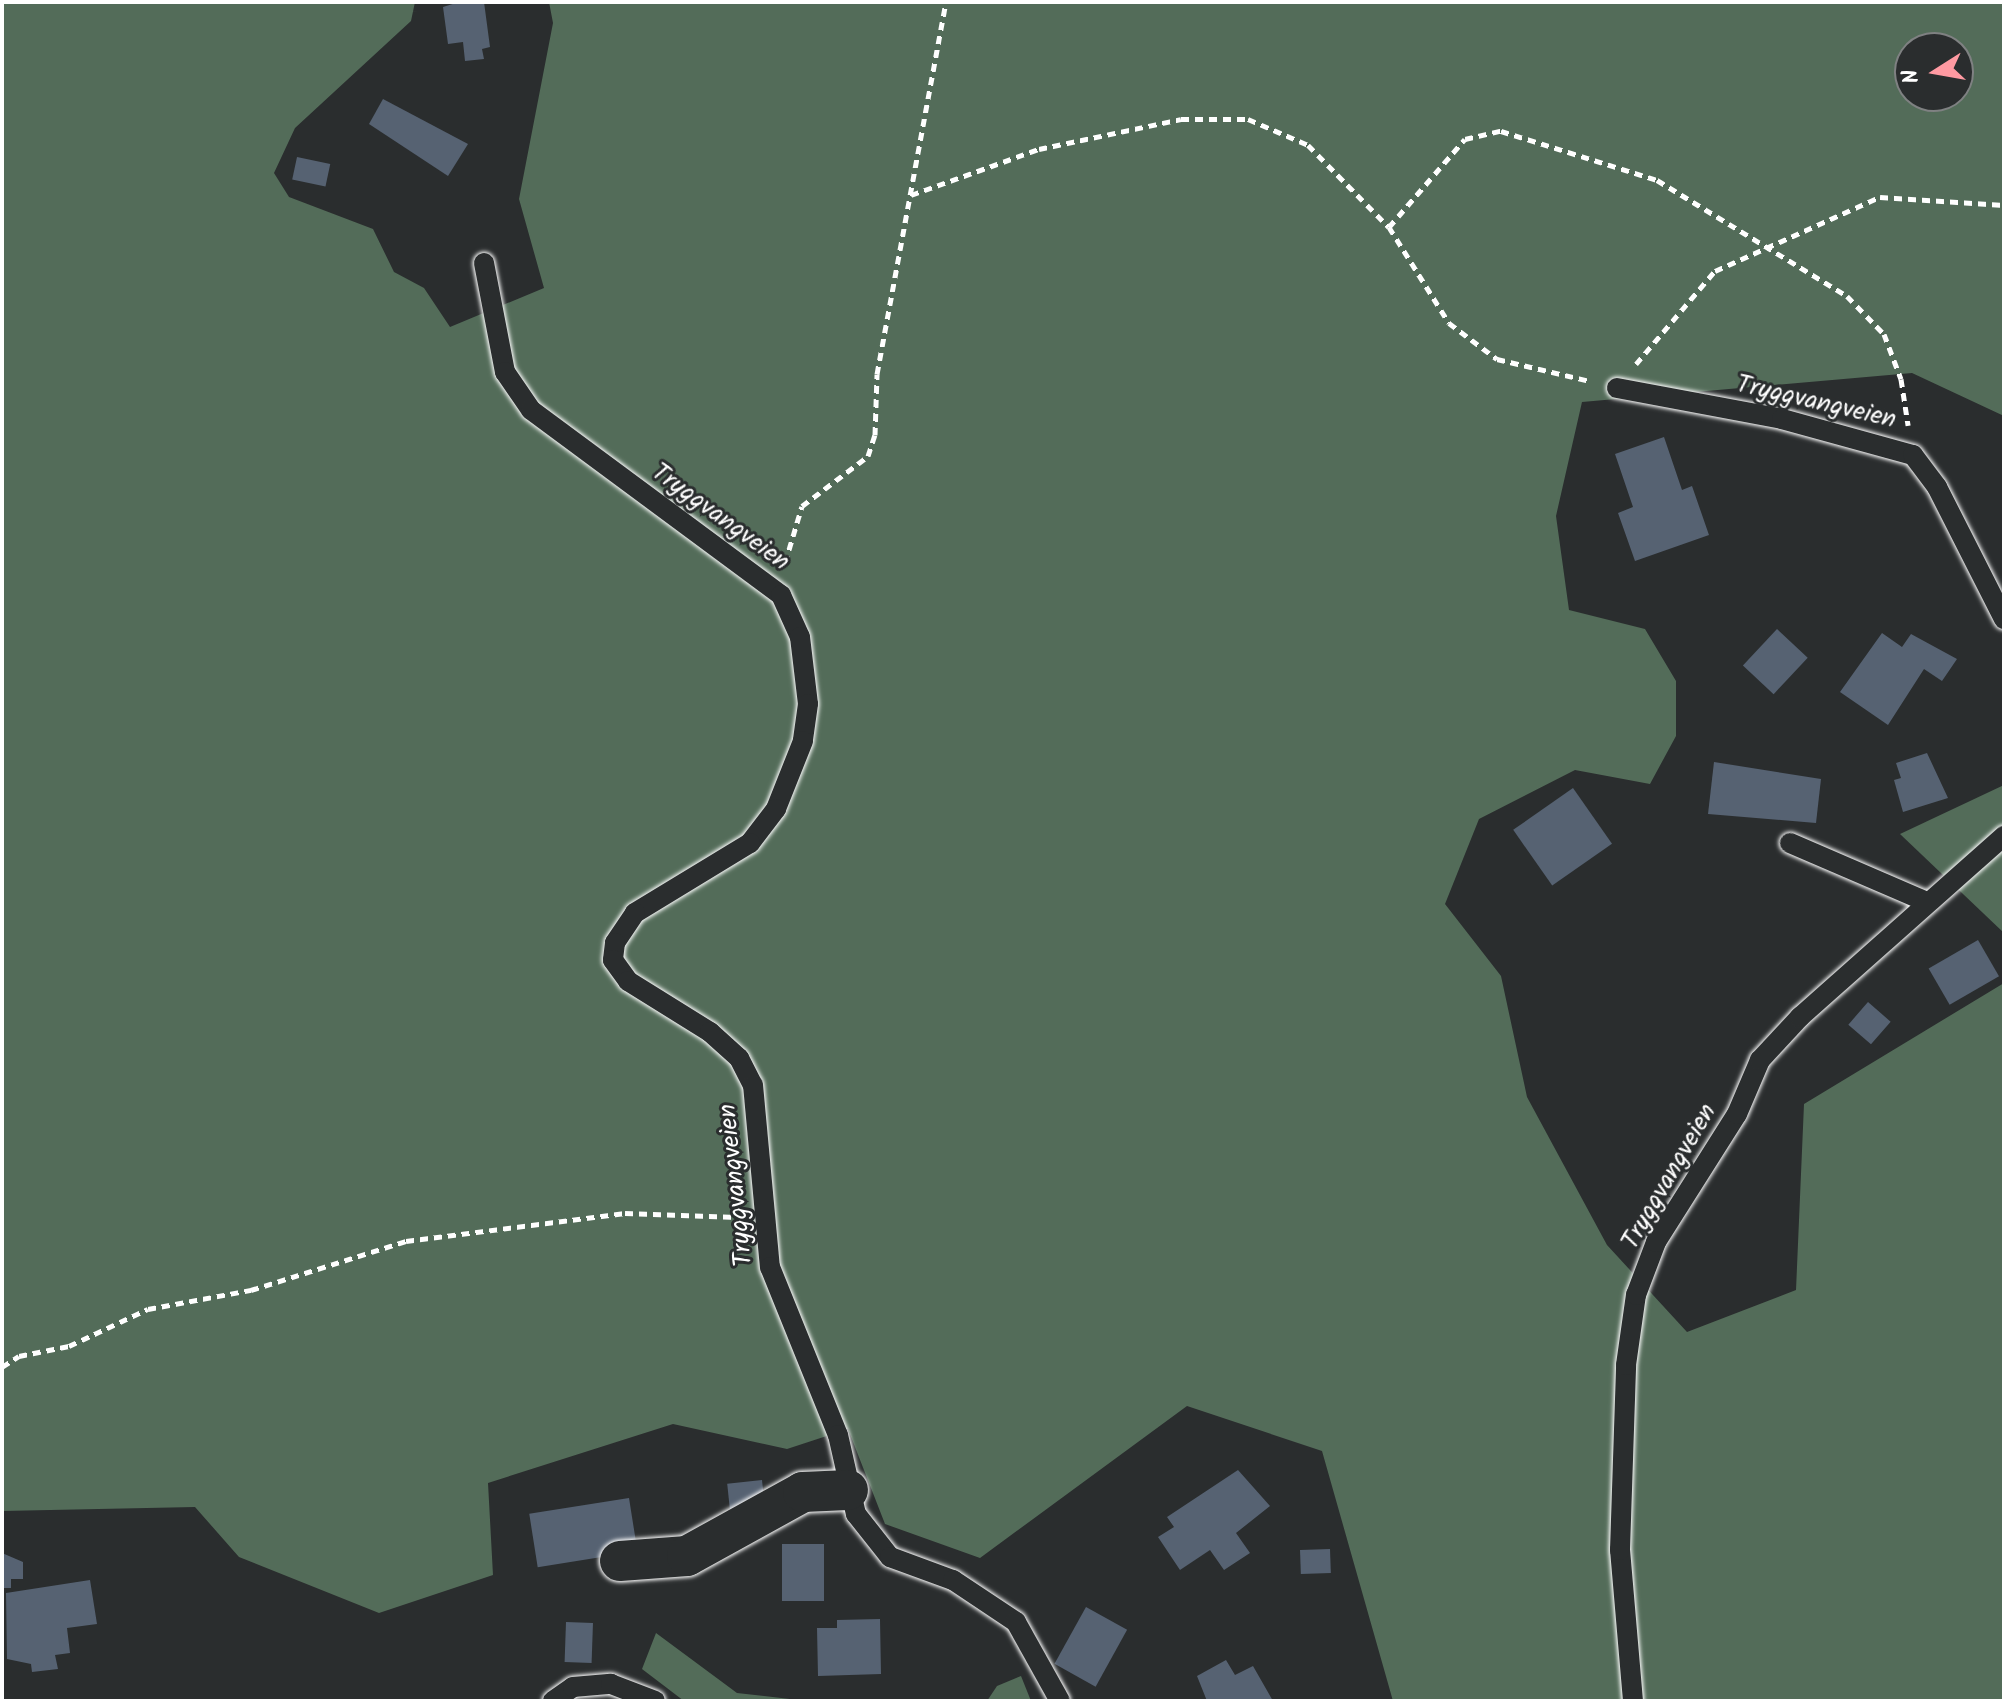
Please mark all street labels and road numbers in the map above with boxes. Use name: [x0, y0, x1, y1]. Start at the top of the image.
street label: Tryggvangveien: [1733, 369, 1899, 437]
street label: Tryggvangveien: [645, 457, 795, 579]
street label: Tryggvangveien: [1616, 1099, 1724, 1255]
street label: Tryggvangveien: [713, 1102, 761, 1268]

